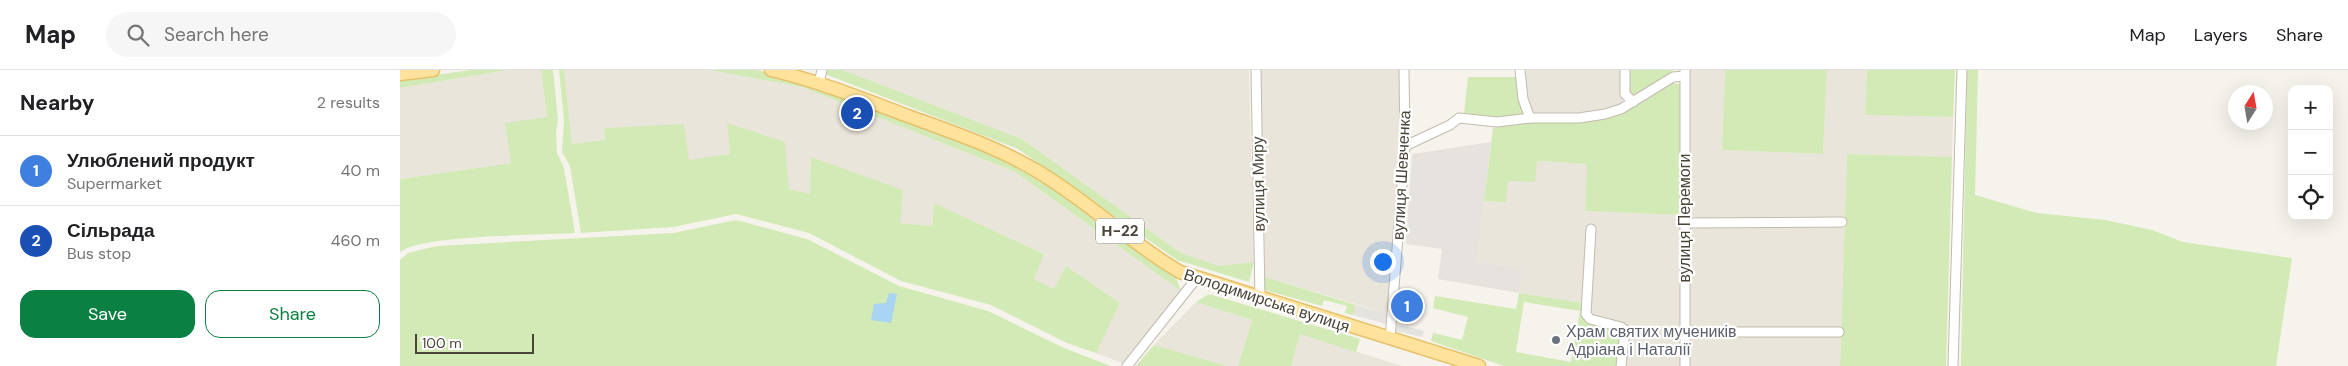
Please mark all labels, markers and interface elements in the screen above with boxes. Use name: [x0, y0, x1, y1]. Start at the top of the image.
search box: [106, 12, 456, 57]
text: Map: [25, 19, 76, 50]
icon: search: [124, 21, 152, 49]
text: Search here: [164, 22, 269, 47]
text: Map: [2130, 23, 2166, 47]
text: Layers: [2194, 23, 2248, 47]
text: Share: [2276, 23, 2323, 47]
north arrow: [2228, 85, 2273, 130]
map controls: [2288, 85, 2333, 220]
button: +: [2288, 85, 2333, 130]
text: Nearby: [20, 89, 94, 117]
text: 2 results: [317, 92, 380, 113]
pin: 2: [841, 94, 873, 132]
street label: вулиця Шевченка: [1388, 110, 1415, 240]
button: −: [2288, 130, 2333, 175]
street label: вулиця Миру: [1247, 136, 1270, 232]
text: Улюблений продукт: [67, 148, 255, 173]
street label: вулиця Перемоги: [1674, 153, 1695, 283]
text: 1: [33, 160, 39, 181]
text: 40 m: [341, 160, 380, 181]
text: Supermarket: [67, 173, 162, 194]
button: locate: [2288, 175, 2333, 220]
text: Сільрада: [67, 218, 155, 243]
road number: Н-22: [1096, 218, 1144, 244]
text: 2: [31, 230, 41, 251]
text: 460 m: [331, 230, 380, 251]
text: Bus stop: [67, 243, 131, 264]
your location: [1370, 249, 1396, 275]
street label: Володимирська вулиця: [1181, 264, 1352, 337]
pin: 1: [1391, 287, 1423, 325]
button: Save: [20, 290, 195, 338]
button: Share: [205, 290, 380, 338]
place label: Храм святих мучеників Адріана і Наталії: [1566, 321, 1736, 360]
scale bar: [415, 331, 534, 354]
text: 100 m: [422, 334, 462, 352]
marker: Храм святих мучеників Адріана і Наталії: [1550, 334, 1562, 346]

